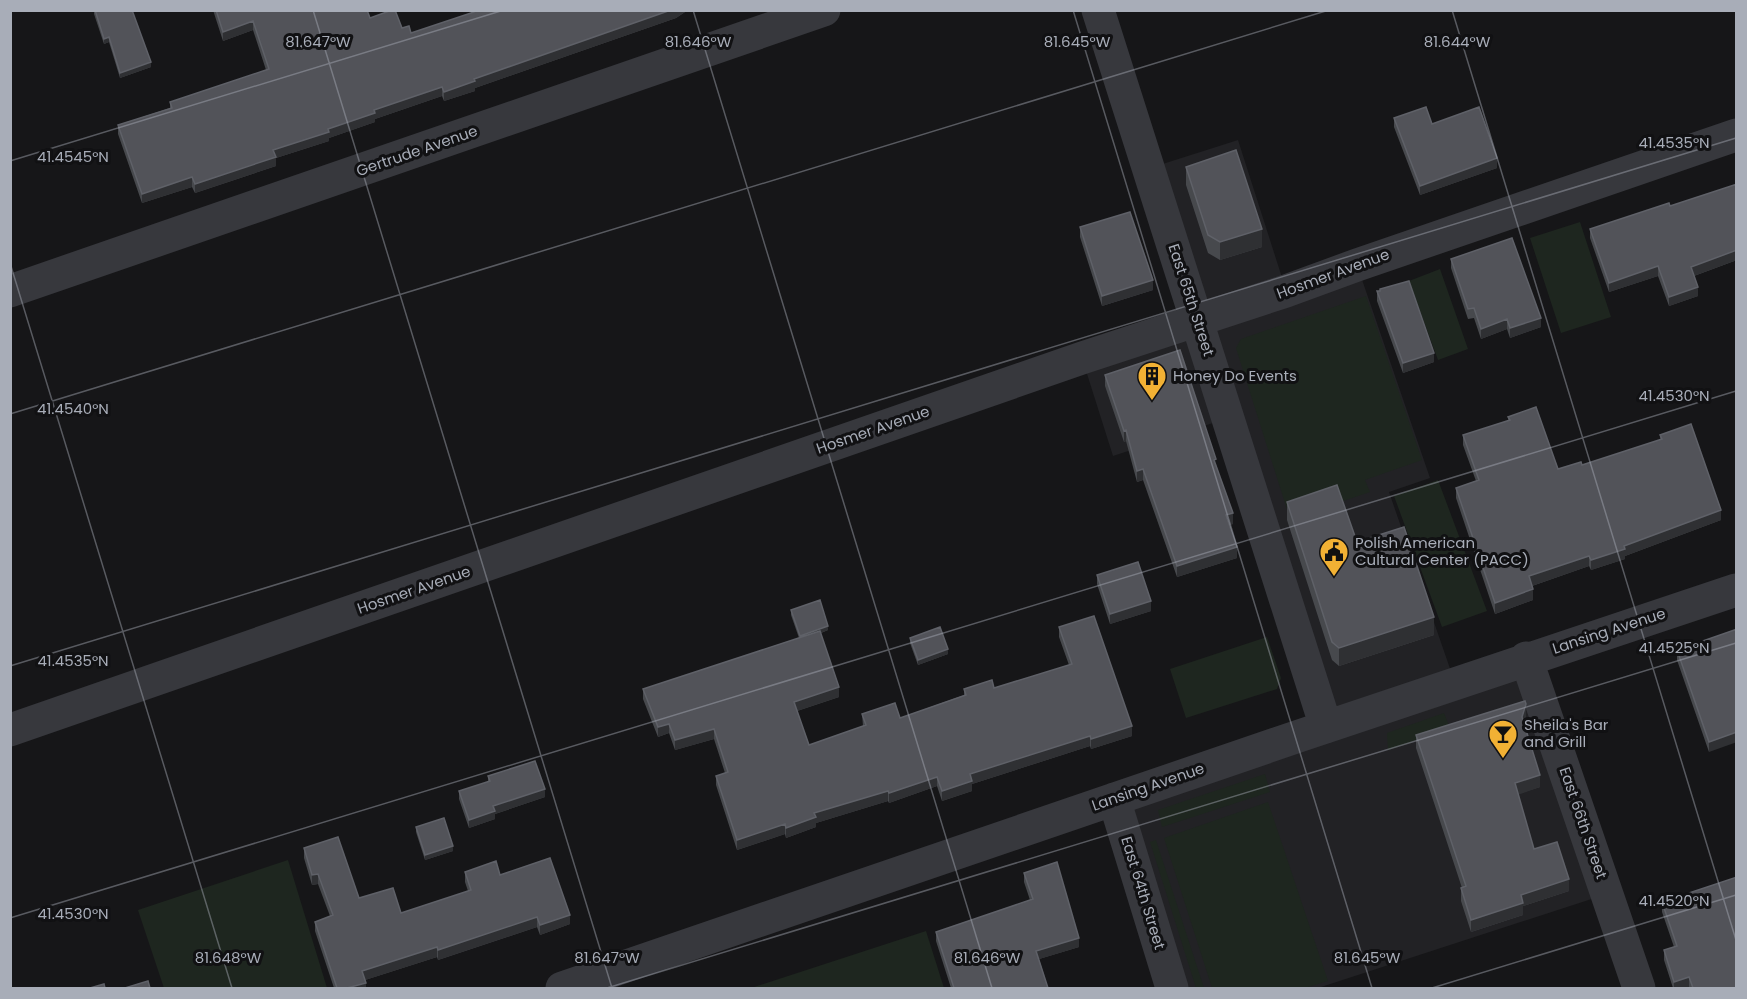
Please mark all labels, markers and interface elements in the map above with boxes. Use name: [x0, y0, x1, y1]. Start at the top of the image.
text: 81.647°W: [285, 31, 351, 52]
text: 81.646°W: [665, 31, 732, 52]
text: 81.645°W: [1044, 31, 1111, 52]
text: 81.644°W: [1424, 31, 1491, 52]
street label: Gertrude Avenue: [353, 120, 480, 181]
text: 41.4535°N: [1638, 132, 1710, 153]
text: 41.4545°N: [37, 146, 109, 167]
street label: East 65th Street: [1163, 241, 1220, 359]
street label: Hosmer Avenue: [1274, 243, 1392, 304]
building icon: Honey Do Events: [1136, 360, 1168, 402]
place label: Honey Do Events: [1173, 365, 1297, 386]
text: 41.4530°N: [1638, 385, 1710, 406]
text: 41.4540°N: [37, 398, 109, 419]
street label: Hosmer Avenue: [813, 400, 932, 459]
place label: Polish American Cultural Center (PACC): [1355, 532, 1529, 570]
public building icon: Polish American Cultural Center (PACC): [1318, 536, 1350, 578]
street label: Hosmer Avenue: [354, 560, 473, 619]
street label: Lansing Avenue: [1550, 602, 1668, 659]
text: 41.4525°N: [1639, 637, 1709, 658]
text: 41.4535°N: [37, 650, 109, 671]
place label: Sheila's Bar and Grill: [1524, 714, 1609, 752]
bar icon: Sheila's Bar and Grill: [1487, 718, 1519, 760]
street label: Lansing Avenue: [1089, 757, 1207, 816]
street label: East 66th Street: [1554, 764, 1612, 882]
street label: East 64th Street: [1116, 834, 1171, 952]
text: 41.4520°N: [1639, 890, 1709, 911]
text: 41.4530°N: [37, 903, 109, 924]
text: 81.648°W: [195, 947, 262, 968]
text: 81.647°W: [574, 947, 640, 968]
text: 81.646°W: [954, 947, 1021, 968]
text: 81.645°W: [1334, 947, 1401, 968]

